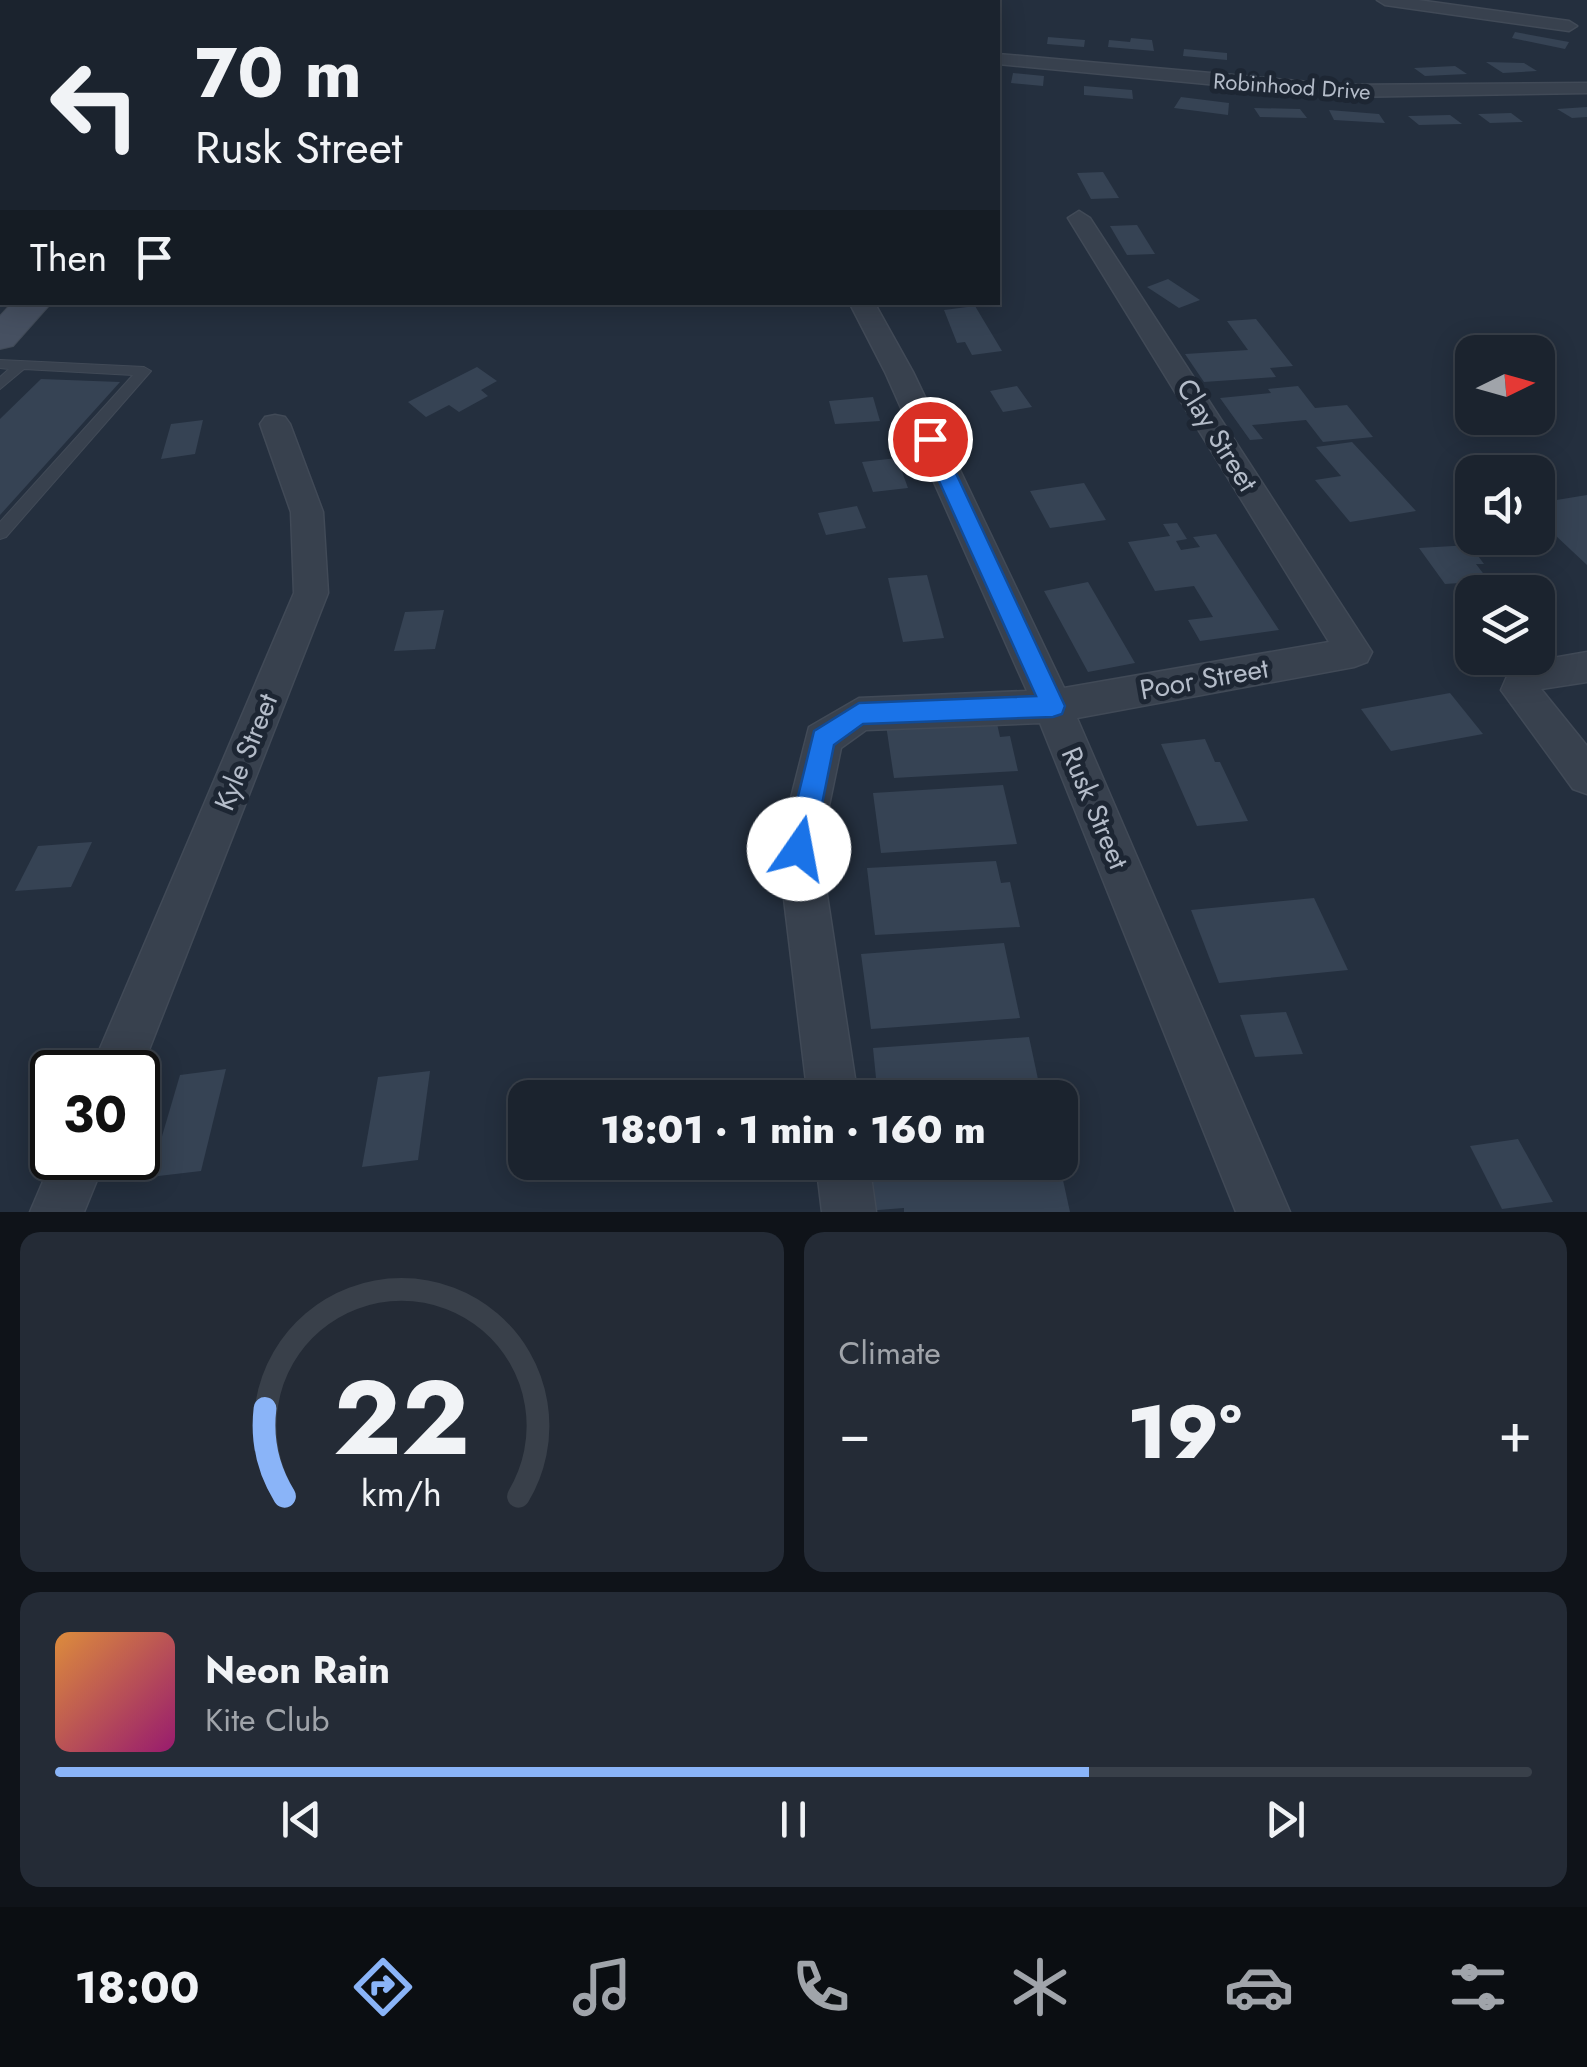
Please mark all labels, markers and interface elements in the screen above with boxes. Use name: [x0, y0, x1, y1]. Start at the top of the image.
text: 70 m: [195, 22, 362, 123]
icon: left: [30, 40, 160, 170]
street label: Robinhood Drive: [1212, 65, 1372, 107]
text: Rusk Street: [195, 115, 403, 180]
text: Then: [30, 230, 107, 285]
icon: arrive: [127, 230, 182, 285]
north arrow: [1455, 335, 1555, 435]
map controls: [1455, 335, 1555, 675]
street label: Clay Street: [1166, 371, 1268, 500]
pin: [888, 397, 973, 482]
icon: arrive: [903, 412, 958, 467]
button: sound: [1455, 455, 1555, 555]
button: layers: [1455, 575, 1555, 675]
street label: Poor Street: [1136, 647, 1272, 710]
street label: Kyle Street: [204, 687, 288, 817]
street label: Rusk Street: [1051, 741, 1139, 876]
position arrow: [747, 797, 851, 901]
speed limit sign: 30: [30, 1050, 160, 1180]
text: 18:01 · 1 min · 160 m: [600, 1102, 986, 1157]
text: Climate: [839, 1330, 941, 1376]
text: 22: [334, 1343, 470, 1493]
text: 19°: [1127, 1378, 1242, 1486]
text: −: [839, 1393, 871, 1473]
text: +: [1498, 1393, 1532, 1473]
text: km/h: [361, 1468, 442, 1519]
text: Neon Rain: [205, 1642, 390, 1697]
text: Kite Club: [205, 1697, 329, 1743]
icon: previous: [274, 1792, 329, 1847]
icon: pause: [766, 1792, 821, 1847]
icon: next: [1258, 1792, 1313, 1847]
icon: directions: [348, 1952, 418, 2022]
icon: music: [567, 1952, 637, 2022]
icon: phone: [786, 1952, 856, 2022]
icon: climate: [1005, 1952, 1075, 2022]
icon: car: [1224, 1952, 1294, 2022]
icon: filters: [1443, 1952, 1513, 2022]
text: 18:00: [74, 1955, 200, 2020]

